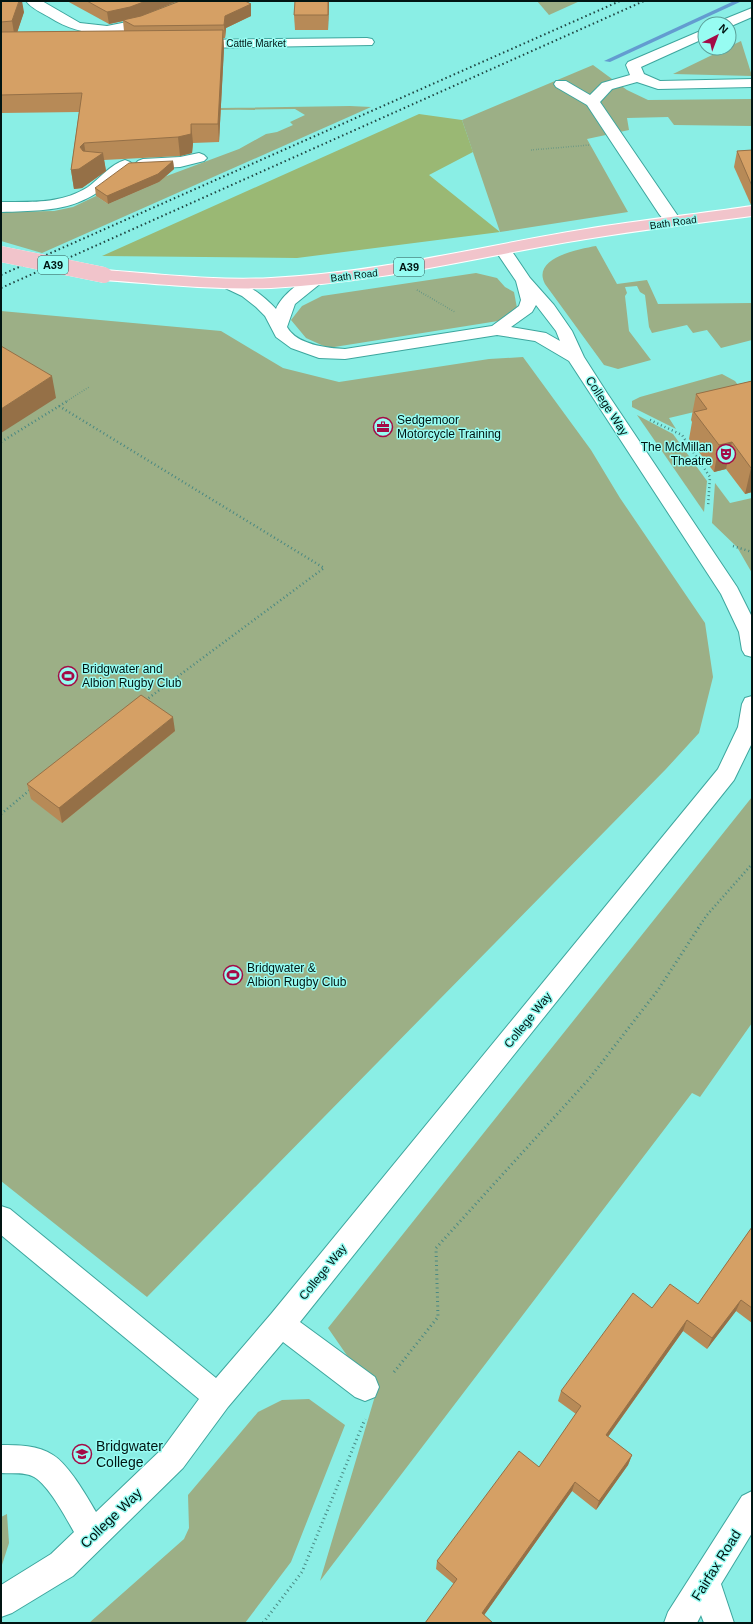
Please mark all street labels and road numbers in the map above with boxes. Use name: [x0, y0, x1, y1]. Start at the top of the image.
street label: Cattle Market: [226, 38, 286, 49]
street label: Bath Road: [649, 214, 697, 231]
road number: A39: [38, 256, 68, 274]
road number: A39: [394, 258, 424, 276]
street label: Bath Road: [330, 267, 378, 284]
street label: College Way: [583, 374, 631, 438]
street label: College Way: [501, 989, 555, 1051]
street label: College Way: [296, 1241, 350, 1303]
street label: College Way: [77, 1485, 145, 1551]
street label: Fairfax Road: [688, 1527, 744, 1603]

